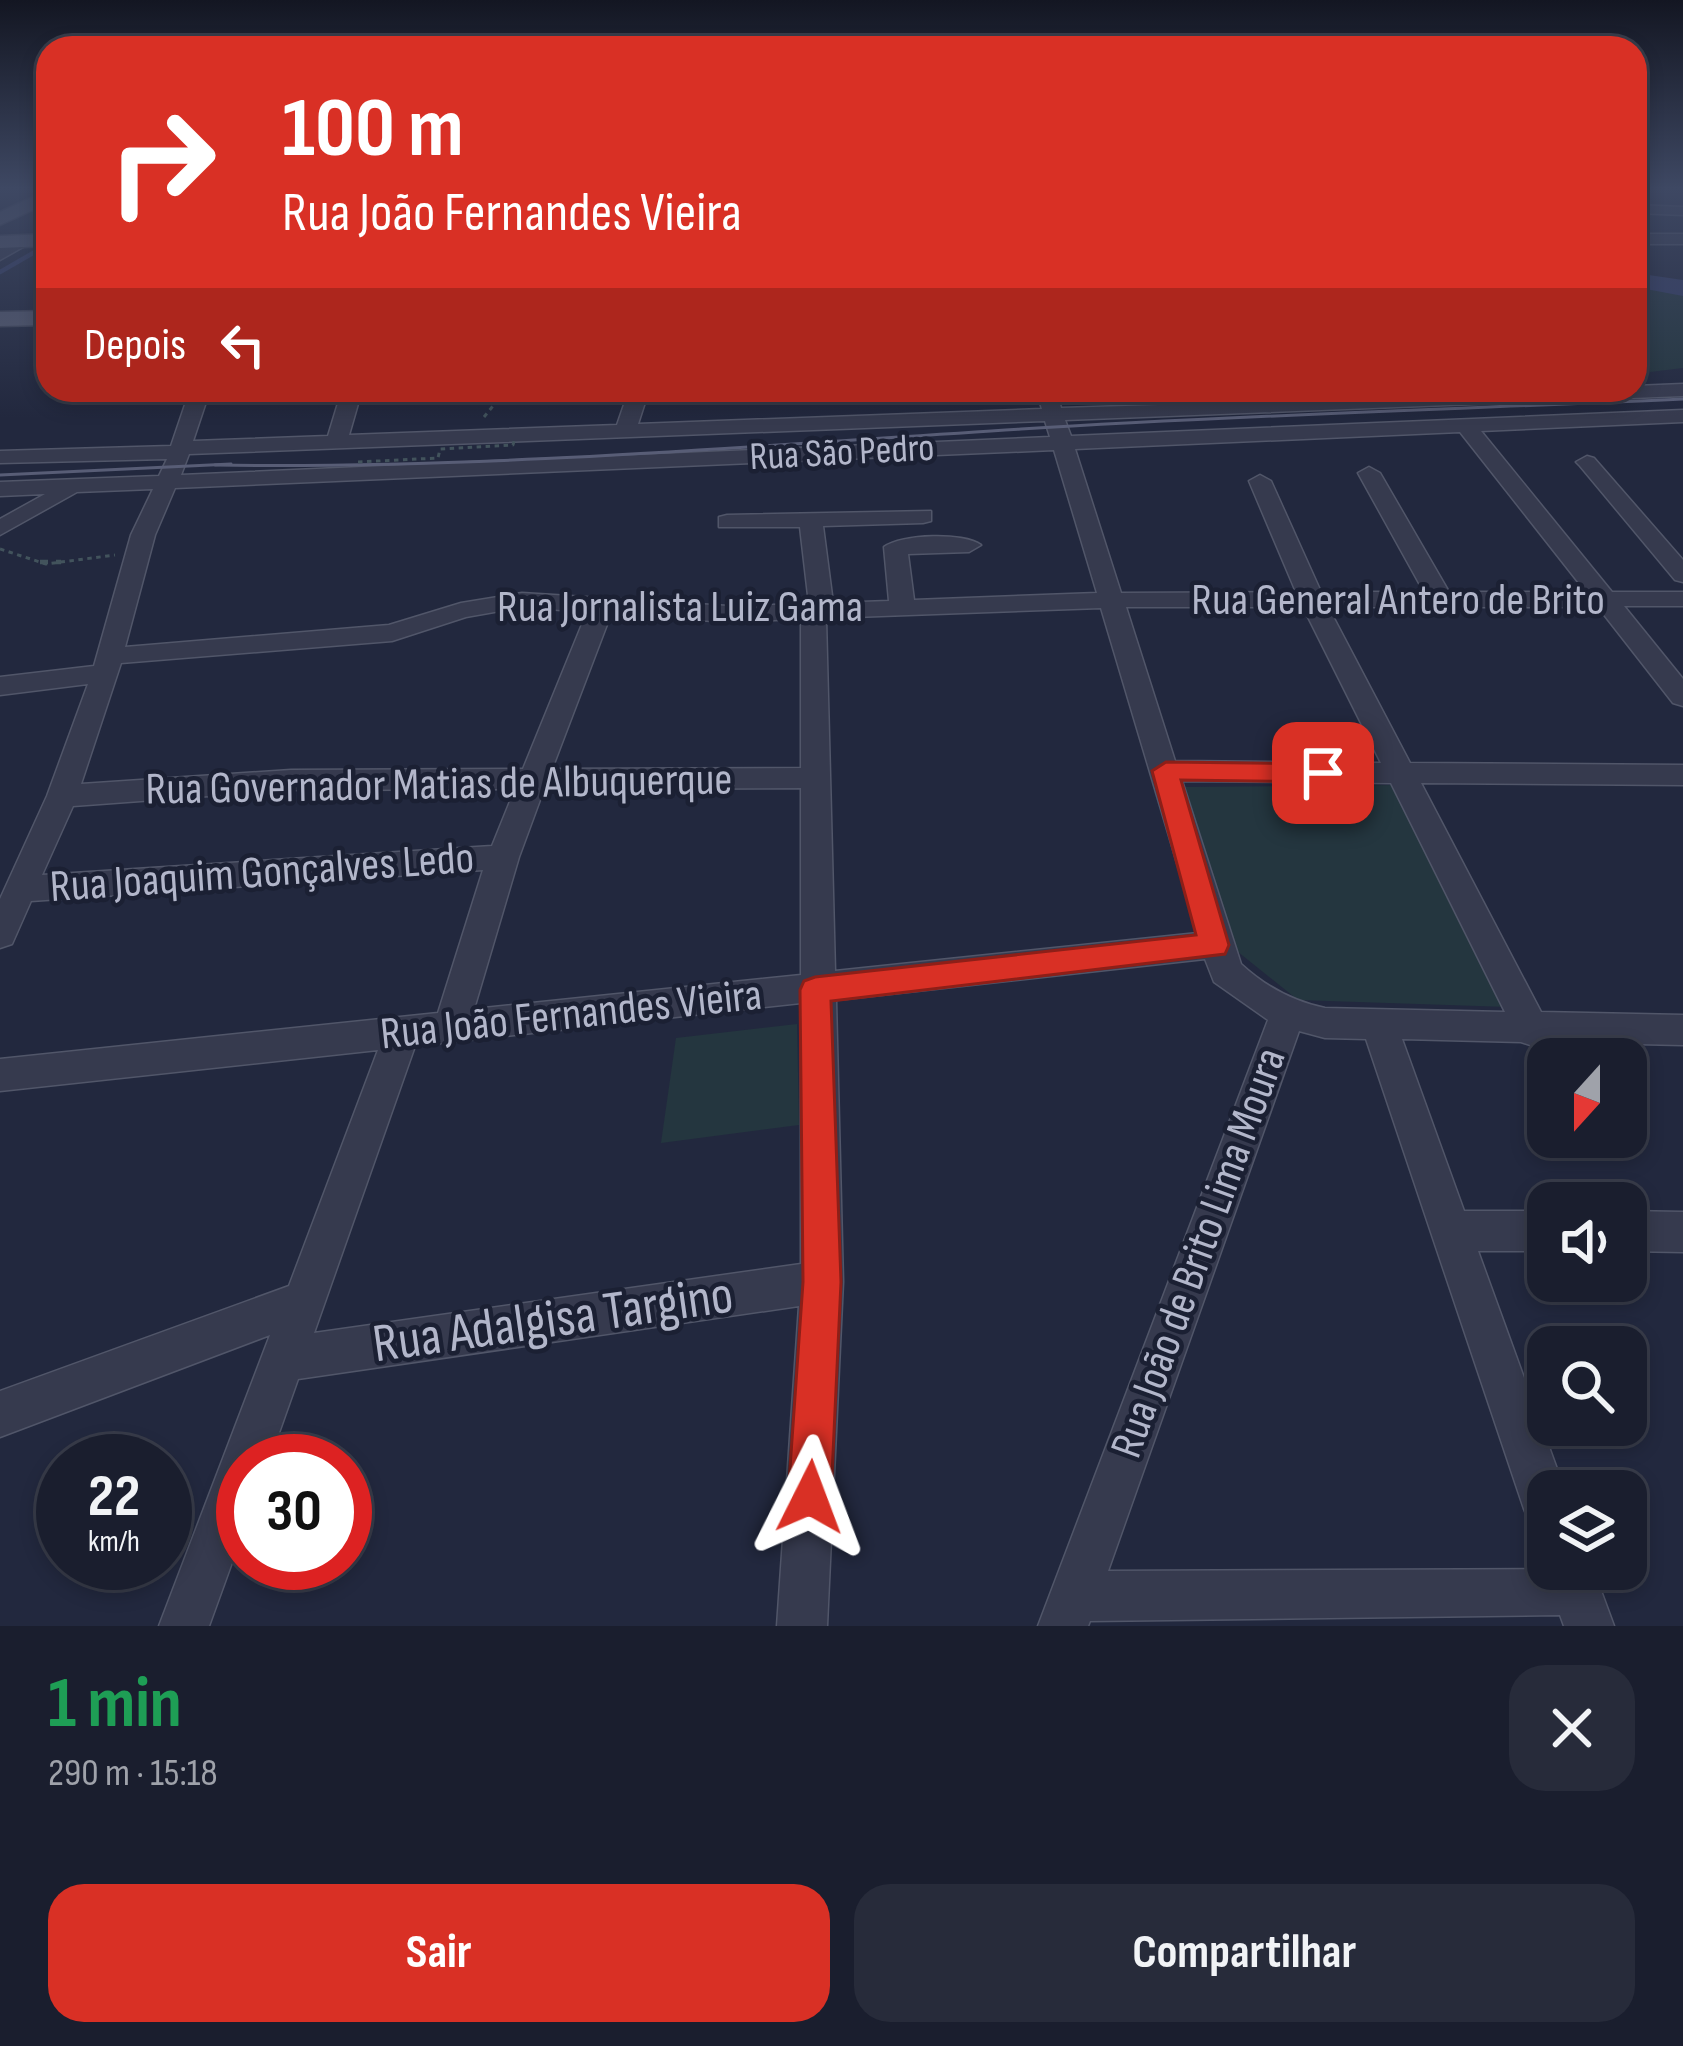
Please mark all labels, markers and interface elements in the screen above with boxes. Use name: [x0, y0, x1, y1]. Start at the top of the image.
text: 100 m: [282, 79, 464, 180]
icon: right: [84, 84, 240, 240]
text: Rua João Fernandes Vieira: [282, 181, 742, 246]
icon: left: [210, 312, 276, 378]
text: Depois: [84, 318, 186, 373]
street label: Rua São Pedro: [748, 425, 936, 481]
street label: Rua General Antero de Brito: [1191, 573, 1605, 628]
street label: Rua Jornalista Luiz Gama: [497, 580, 863, 635]
pin: [1272, 722, 1374, 824]
icon: arrive: [1290, 740, 1356, 806]
street label: Rua Governador Matias de Albuquerque: [145, 752, 733, 818]
street label: Rua Joaquim Gonçalves Ledo: [48, 831, 476, 915]
street label: Rua João Fernandes Vieira: [378, 968, 764, 1062]
north arrow: [1527, 1038, 1647, 1158]
map controls: [1527, 1038, 1647, 1590]
street label: Rua João de Brito Lima Moura: [1099, 1041, 1299, 1465]
button: sound: [1527, 1182, 1647, 1302]
street label: Rua Adalgisa Targino: [369, 1263, 737, 1377]
button: search: [1527, 1326, 1647, 1446]
speed limit sign: 30: [216, 1434, 372, 1590]
position arrow: [747, 1434, 873, 1560]
text: 22: [88, 1461, 140, 1533]
button: layers: [1527, 1470, 1647, 1590]
text: km/h: [88, 1524, 140, 1560]
text: 1 min: [48, 1661, 182, 1748]
button: close: [1509, 1665, 1635, 1791]
text: 290 m · 15:18: [48, 1750, 218, 1797]
button: Sair: [48, 1884, 830, 2022]
button: Compartilhar: [854, 1884, 1635, 2022]

